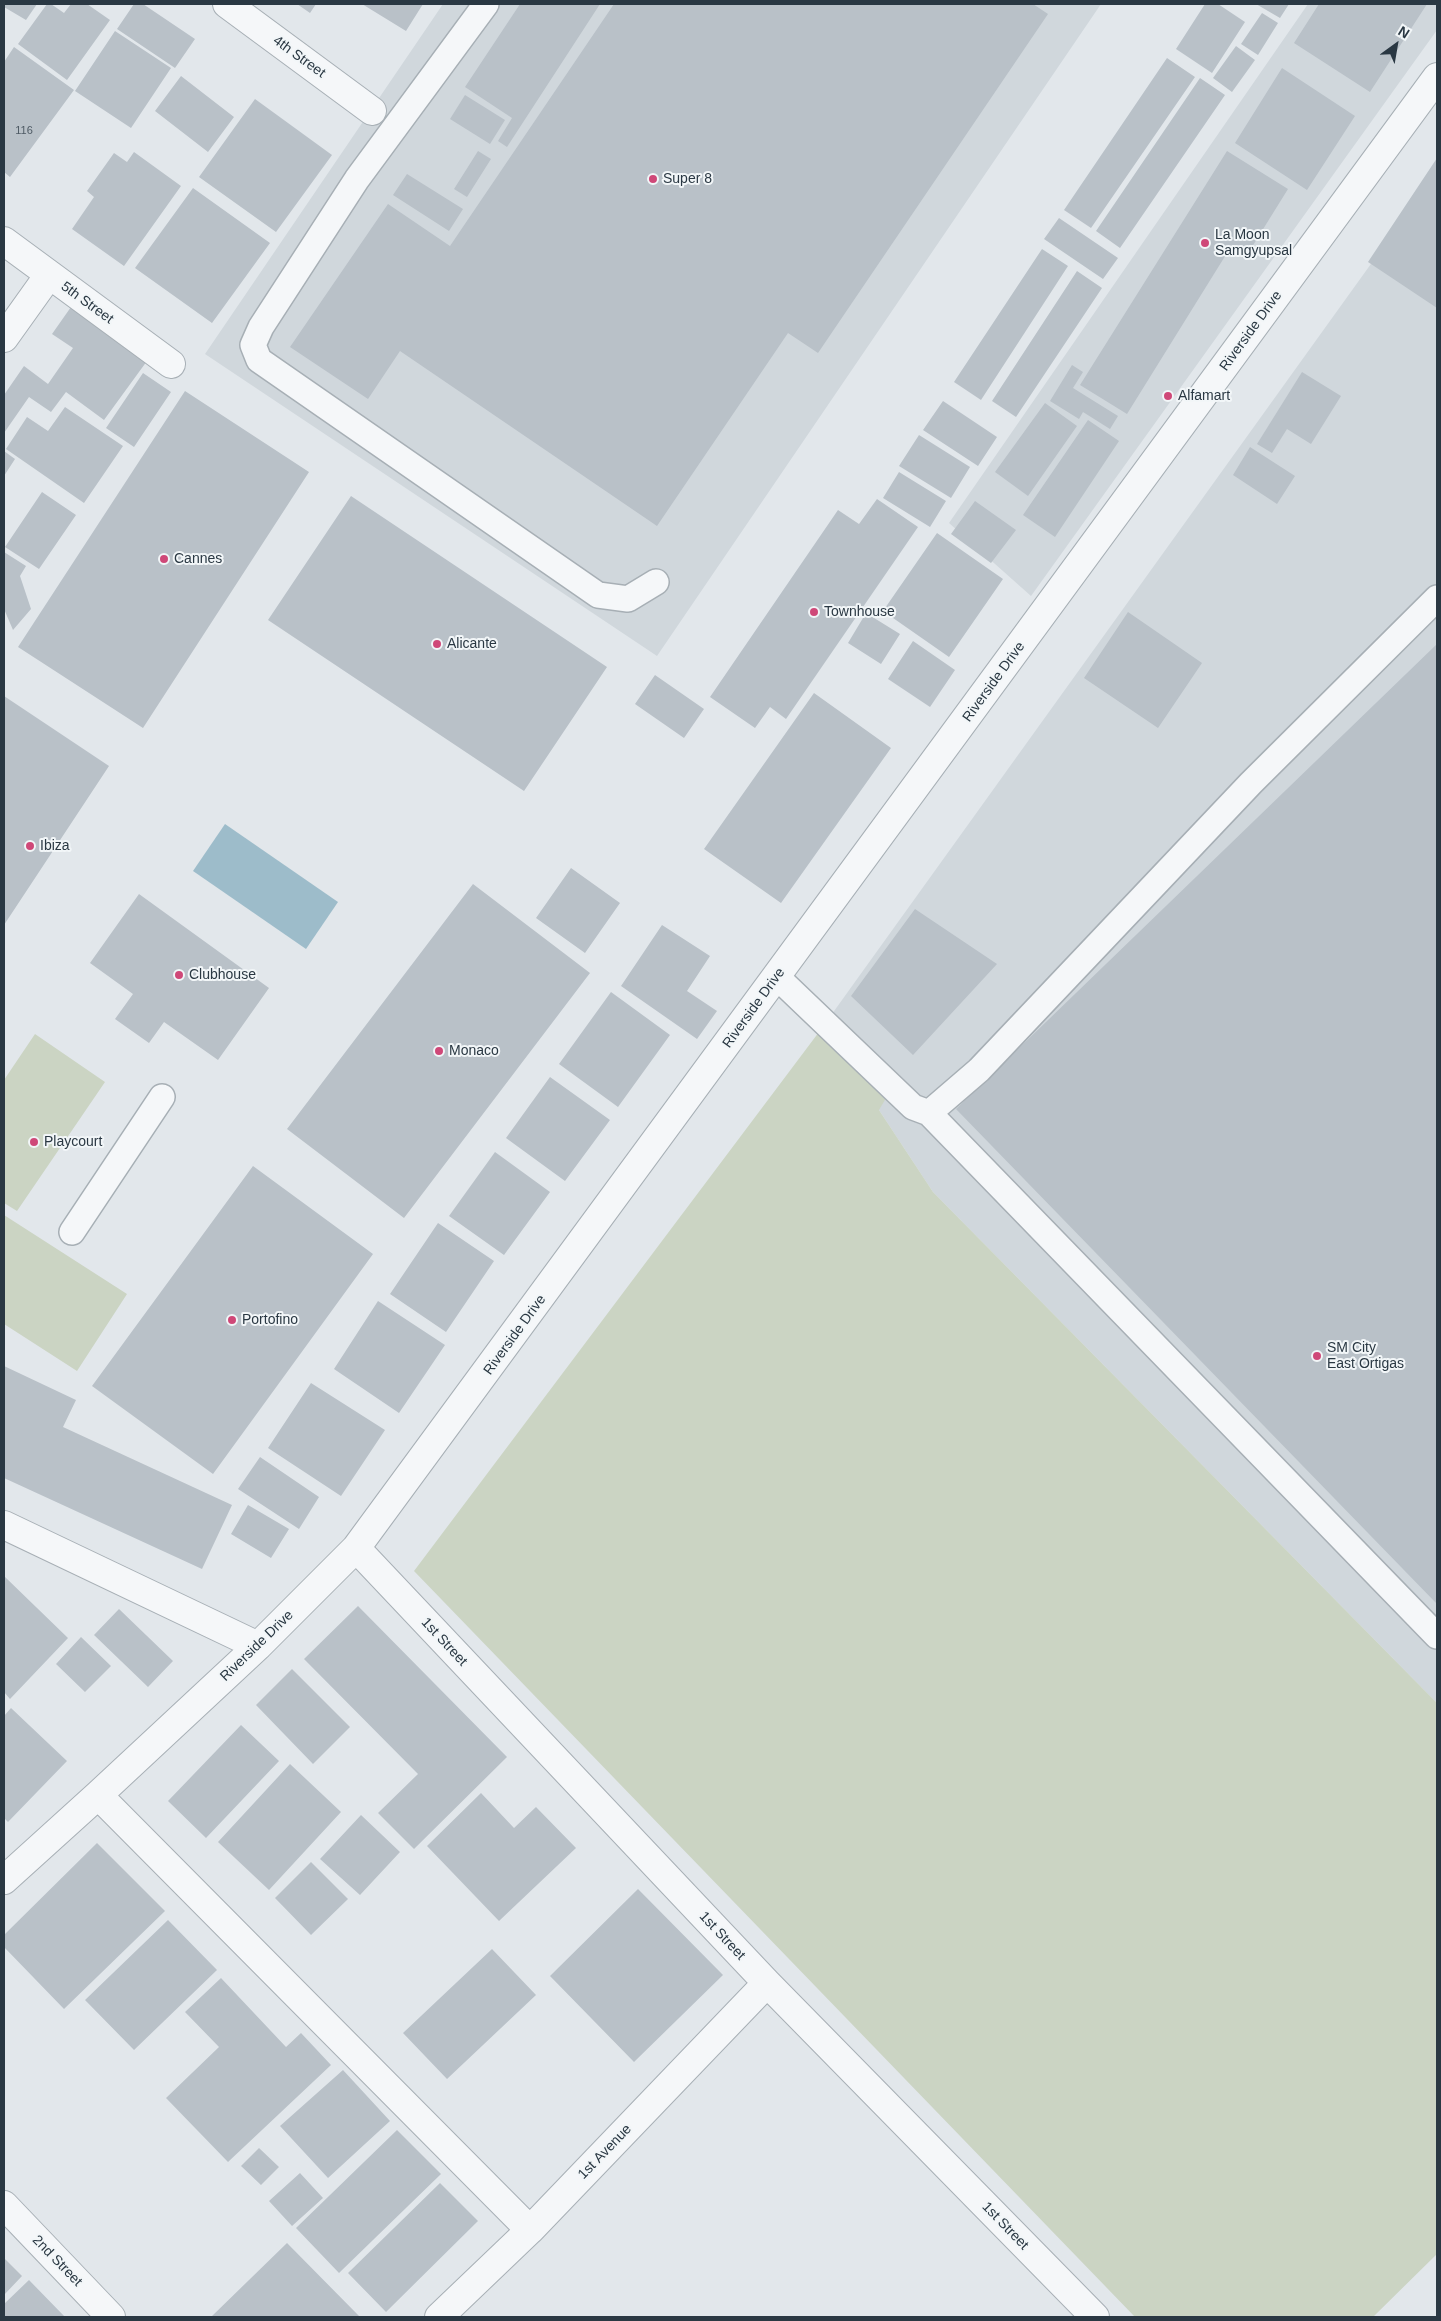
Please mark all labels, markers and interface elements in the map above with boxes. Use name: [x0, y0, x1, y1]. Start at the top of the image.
north arrow: [1371, 20, 1421, 70]
text: N: [1395, 23, 1412, 42]
street label: 4th Street: [270, 32, 328, 82]
house number: 116: [15, 124, 33, 138]
place label: Super 8: [663, 171, 712, 187]
marker: Super 8: [647, 173, 659, 185]
place label: La Moon Samgyupsal: [1215, 227, 1292, 260]
marker: La Moon Samgyupsal: [1199, 237, 1211, 249]
street label: 5th Street: [58, 278, 116, 328]
street label: Riverside Drive: [1216, 288, 1286, 374]
place label: Alfamart: [1178, 388, 1230, 404]
marker: Alfamart: [1162, 390, 1174, 402]
place label: Cannes: [174, 551, 222, 567]
marker: Cannes: [158, 553, 170, 565]
place label: Townhouse: [824, 604, 895, 620]
marker: Townhouse: [808, 606, 820, 618]
place label: Alicante: [447, 636, 497, 652]
marker: Alicante: [431, 638, 443, 650]
street label: Riverside Drive: [959, 639, 1029, 725]
place label: Ibiza: [40, 838, 70, 854]
marker: Ibiza: [24, 840, 36, 852]
street label: Riverside Drive: [719, 965, 789, 1051]
place label: Clubhouse: [189, 967, 256, 983]
marker: Clubhouse: [173, 969, 185, 981]
place label: Monaco: [449, 1043, 499, 1059]
marker: Monaco: [433, 1045, 445, 1057]
place label: Playcourt: [44, 1134, 102, 1150]
marker: Playcourt: [28, 1136, 40, 1148]
street label: Riverside Drive: [480, 1292, 550, 1378]
place label: Portofino: [242, 1312, 298, 1328]
marker: Portofino: [226, 1314, 238, 1326]
place label: SM City East Ortigas: [1327, 1340, 1404, 1372]
marker: SM City East Ortigas: [1311, 1350, 1323, 1362]
street label: Riverside Drive: [217, 1607, 297, 1685]
street label: 1st Street: [417, 1614, 471, 1670]
street label: 1st Street: [695, 1908, 749, 1964]
street label: 1st Avenue: [575, 2121, 635, 2183]
street label: 1st Street: [978, 2199, 1032, 2253]
street label: 2nd Street: [29, 2232, 85, 2290]

